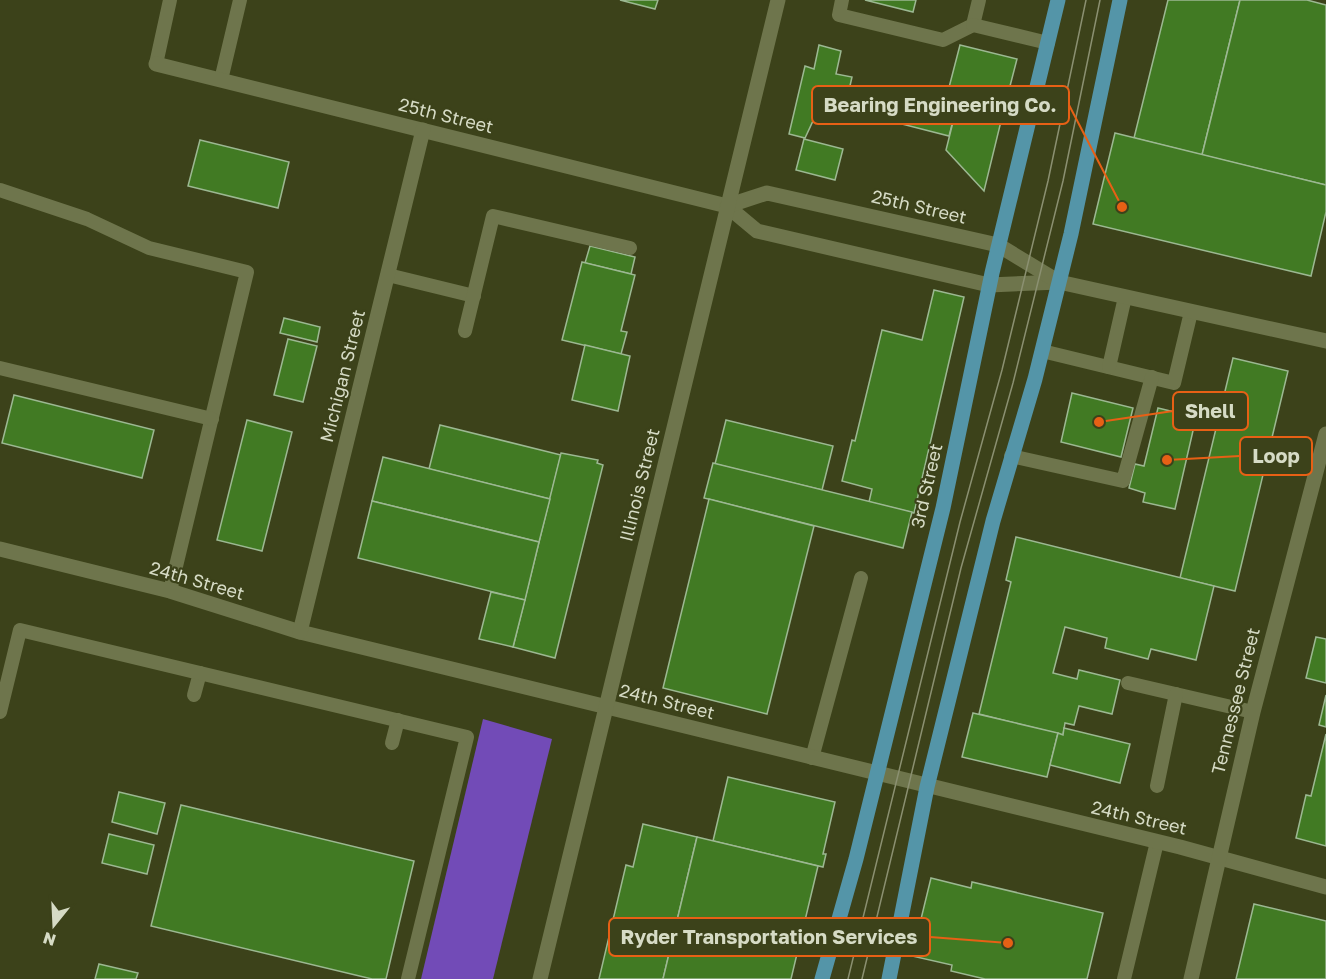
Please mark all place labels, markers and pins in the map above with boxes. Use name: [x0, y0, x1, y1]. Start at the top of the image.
callout: Bearing Engineering Co.: [812, 86, 1069, 124]
callout: Shell: [1173, 392, 1248, 430]
callout: Loop: [1240, 437, 1312, 475]
callout: Ryder Transportation Services: [609, 918, 930, 956]

